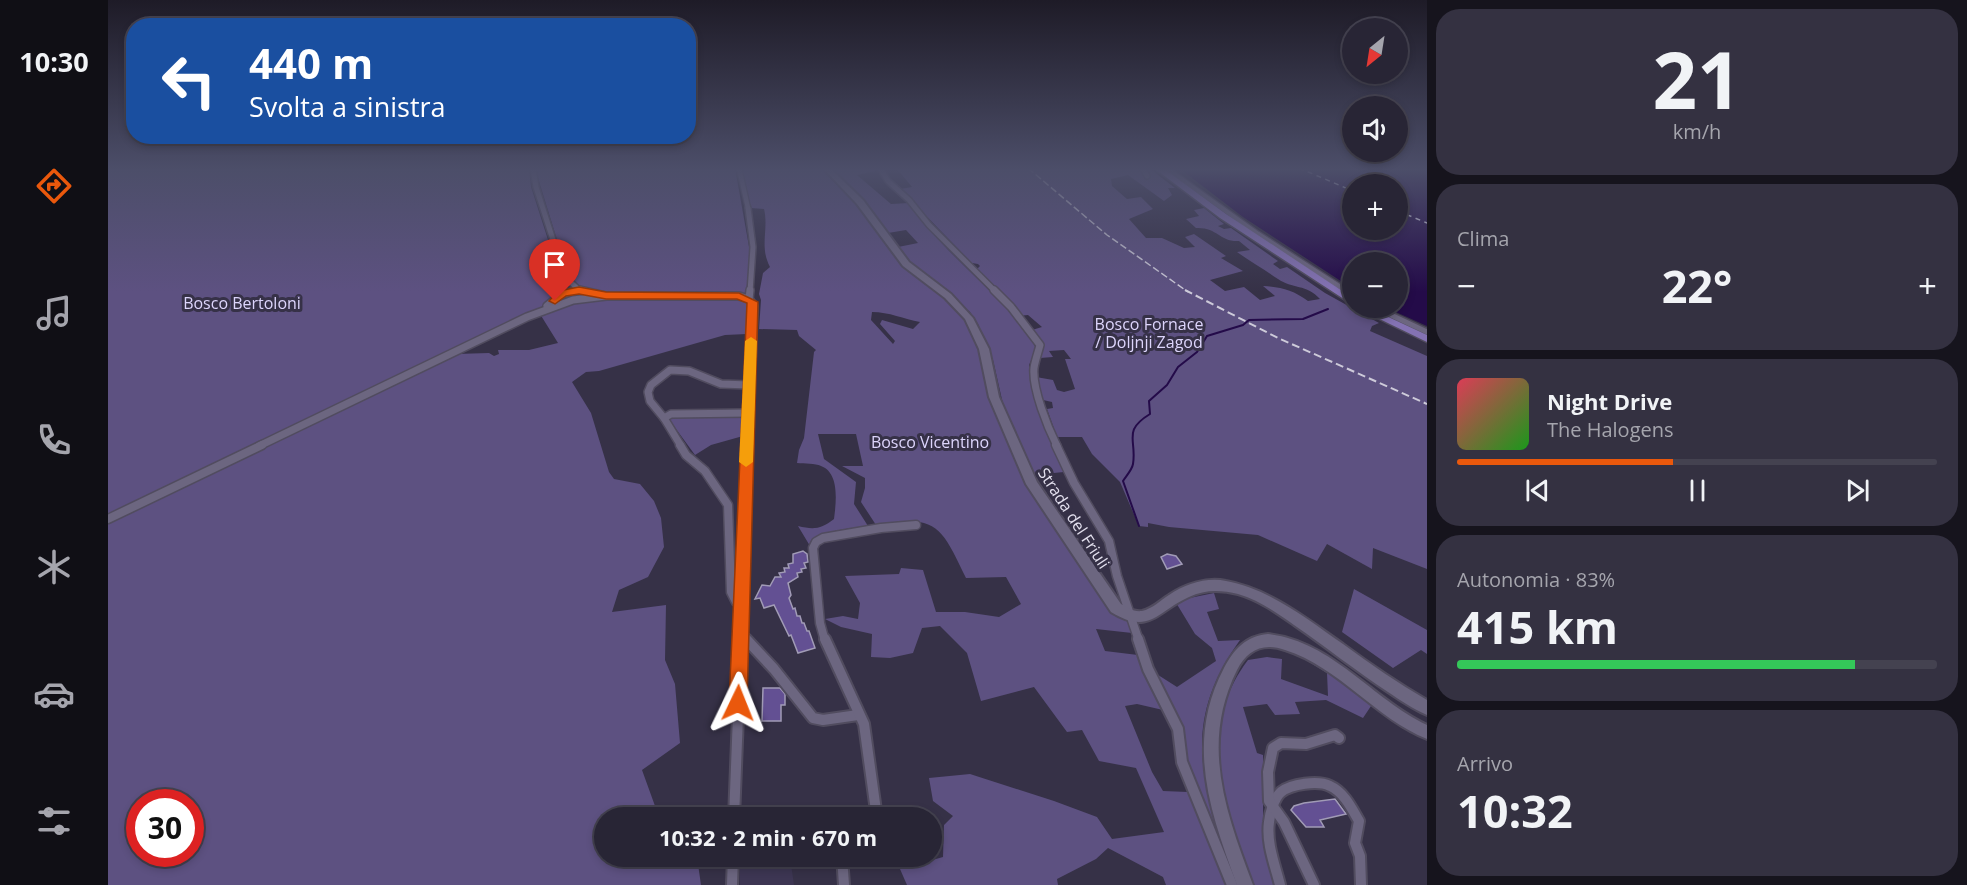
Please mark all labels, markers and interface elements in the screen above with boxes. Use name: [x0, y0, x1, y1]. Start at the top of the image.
north arrow: [1342, 18, 1408, 84]
map controls: [1342, 18, 1408, 318]
text: 21: [1652, 26, 1742, 132]
text: 440 m: [249, 34, 373, 91]
icon: left: [150, 42, 228, 120]
text: 10:30: [19, 43, 89, 80]
text: Svolta a sinistra: [249, 88, 446, 125]
button: sound: [1342, 96, 1408, 162]
text: km/h: [1673, 118, 1721, 145]
icon: directions: [33, 165, 75, 207]
button: +: [1342, 174, 1408, 240]
text: Clima: [1457, 225, 1509, 252]
pin: [529, 239, 580, 301]
icon: arrive: [538, 248, 571, 281]
button: −: [1342, 252, 1408, 318]
text: 22°: [1662, 255, 1732, 316]
text: −: [1457, 263, 1476, 308]
text: +: [1918, 263, 1937, 308]
icon: music: [33, 292, 75, 334]
park label: Bosco Bertoloni: [183, 292, 301, 314]
park label: Bosco Fornace / Doljnji Zagod: [1095, 313, 1203, 353]
text: Night Drive: [1547, 386, 1672, 416]
text: The Halogens: [1547, 416, 1674, 443]
icon: phone: [33, 419, 75, 461]
park label: Bosco Vicentino: [871, 431, 989, 453]
street label: Strada del Friuli: [1033, 463, 1115, 573]
icon: previous: [1521, 474, 1554, 507]
icon: pause: [1681, 474, 1714, 507]
icon: next: [1841, 474, 1874, 507]
icon: climate: [33, 546, 75, 588]
text: Autonomia · 83%: [1457, 566, 1615, 593]
text: 415 km: [1457, 596, 1618, 657]
position arrow: [706, 671, 770, 735]
icon: car: [33, 673, 75, 715]
text: Arrivo: [1457, 750, 1513, 777]
text: 10:32: [1457, 780, 1573, 841]
speed limit sign: 30: [126, 789, 204, 867]
icon: filters: [33, 800, 75, 842]
text: 10:32 · 2 min · 670 m: [659, 822, 877, 852]

